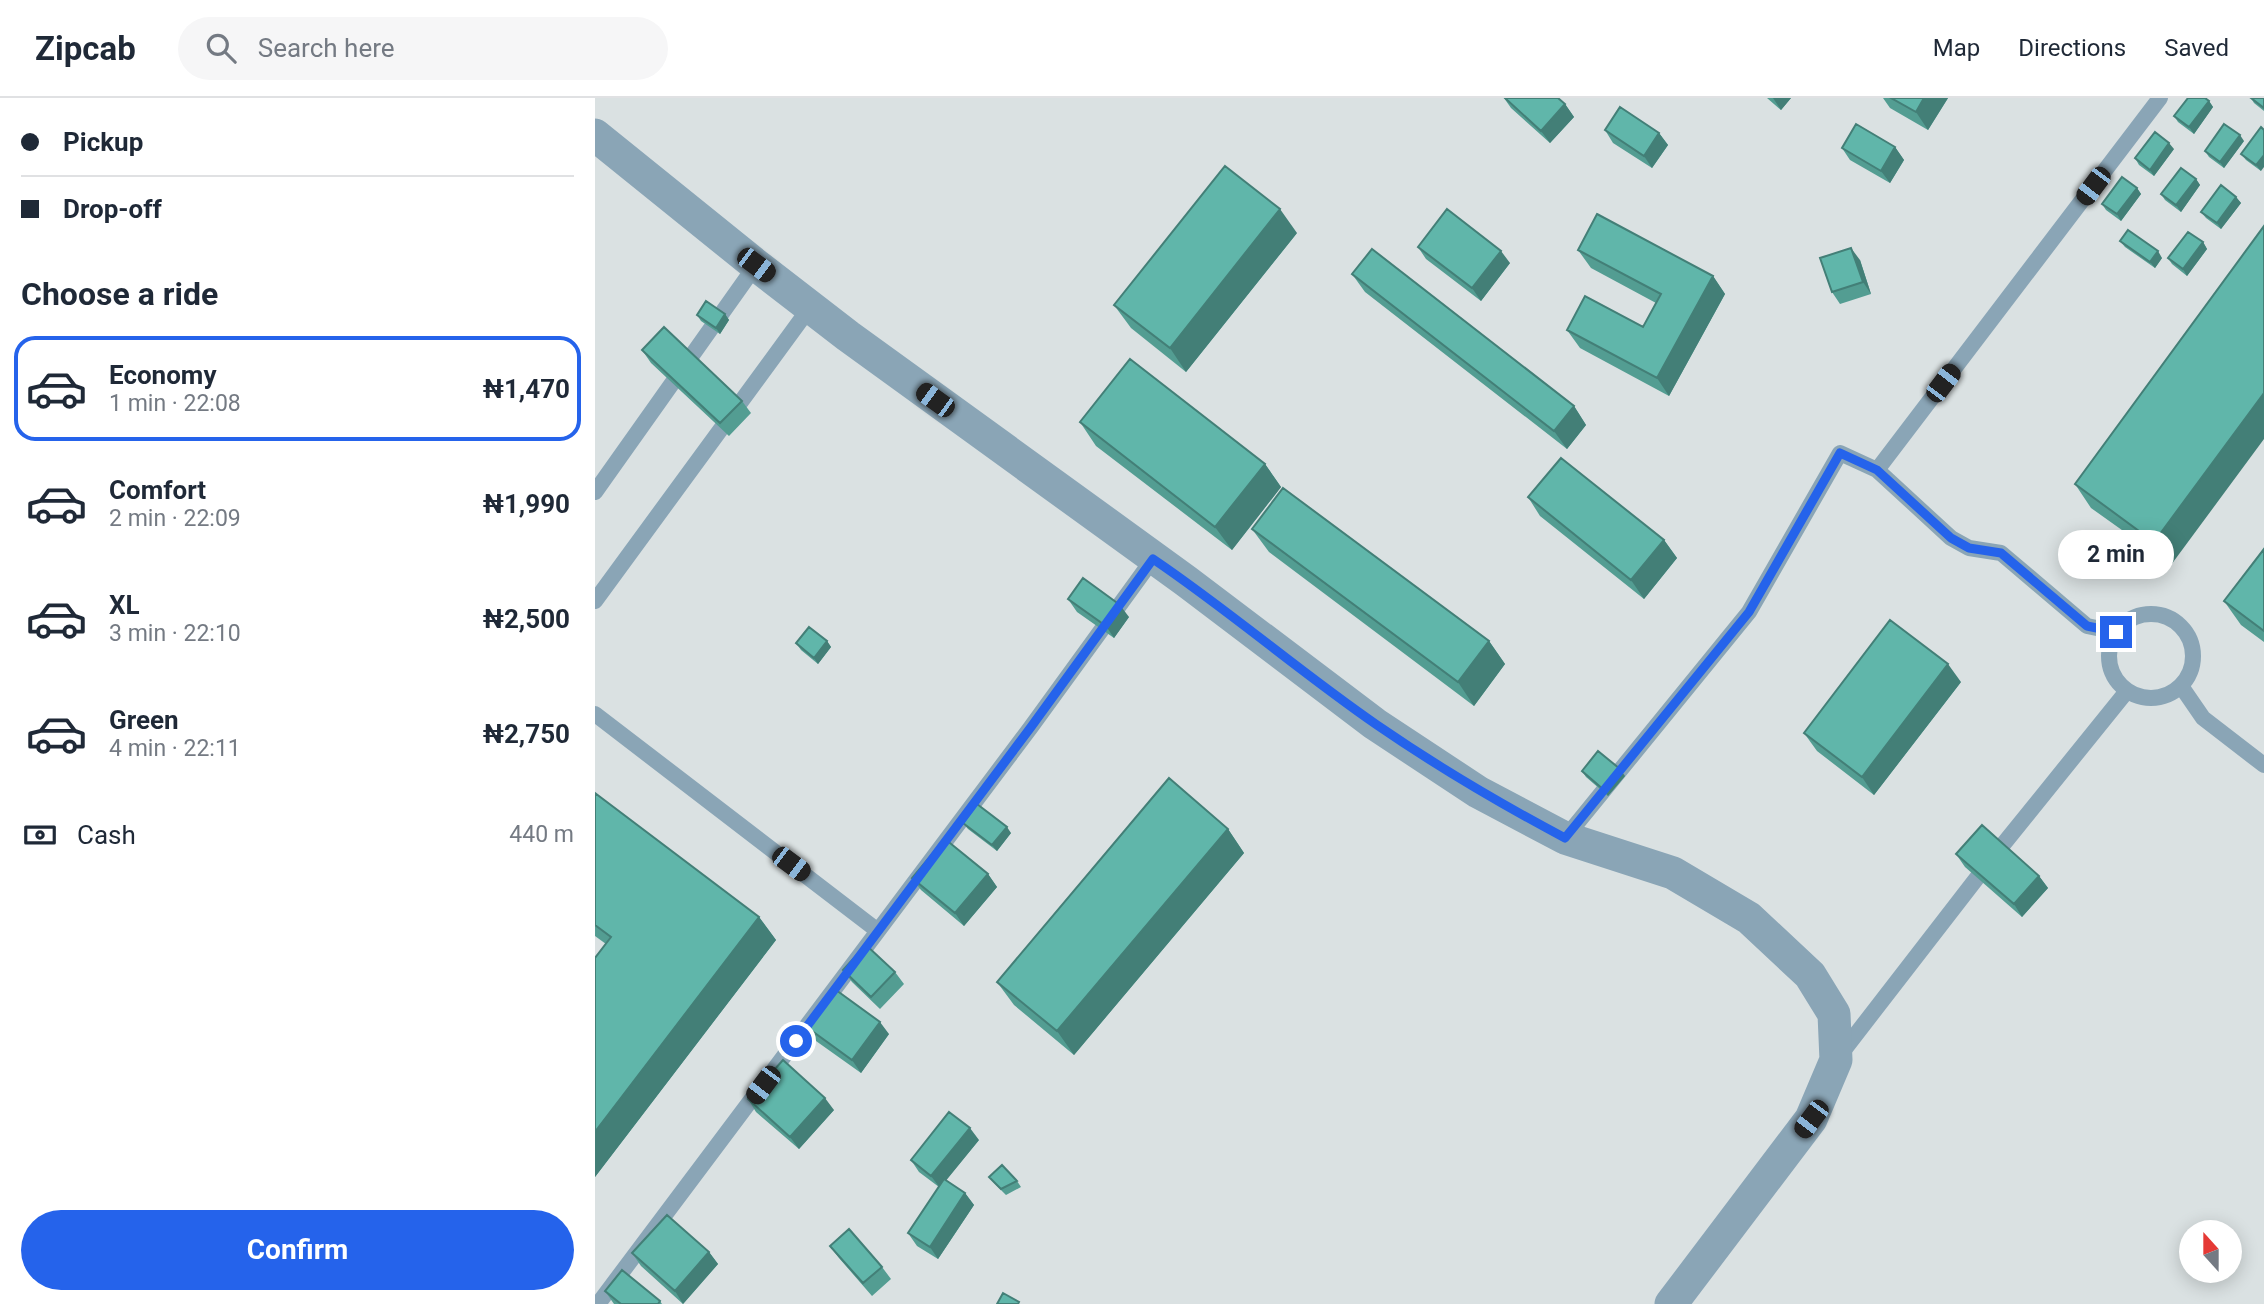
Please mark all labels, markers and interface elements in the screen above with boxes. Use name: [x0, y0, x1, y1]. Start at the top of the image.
search box: [178, 17, 668, 80]
text: Zipcab: [35, 29, 136, 68]
icon: search: [202, 29, 240, 67]
text: Search here: [258, 33, 395, 63]
text: Map: [1933, 34, 1980, 62]
text: Directions: [2018, 34, 2126, 62]
text: Saved: [2164, 34, 2229, 62]
text: Pickup: [63, 127, 143, 157]
car: [2072, 163, 2115, 209]
text: Drop-off: [63, 194, 162, 224]
car: [733, 244, 780, 286]
text: Choose a ride: [21, 275, 218, 313]
icon: car: [25, 357, 88, 420]
text: Economy: [109, 360, 216, 390]
car: [1922, 360, 1965, 406]
text: ₦1,470: [483, 374, 570, 404]
car: [912, 379, 959, 421]
text: 1 min · 22:08: [109, 390, 241, 417]
icon: car: [25, 472, 88, 535]
text: Comfort: [109, 475, 206, 505]
text: ₦1,990: [483, 489, 570, 519]
text: 2 min · 22:09: [109, 505, 241, 532]
callout: 2 min: [2058, 531, 2174, 580]
text: 2 min: [2087, 541, 2145, 568]
icon: car: [25, 587, 88, 650]
text: XL: [109, 590, 140, 620]
text: ₦2,500: [483, 604, 570, 634]
route end: [2100, 616, 2132, 648]
text: 3 min · 22:10: [109, 620, 241, 647]
icon: car: [25, 702, 88, 765]
text: Green: [109, 705, 179, 735]
text: ₦2,750: [483, 719, 570, 749]
text: 4 min · 22:11: [109, 735, 241, 762]
icon: cash: [21, 816, 59, 854]
text: Cash: [77, 820, 136, 850]
text: 440 m: [509, 821, 574, 848]
car: [768, 843, 815, 885]
route start: [780, 1025, 812, 1057]
car: [742, 1062, 785, 1108]
car: [1790, 1096, 1833, 1142]
button: Confirm: [21, 1210, 574, 1290]
north arrow: [2179, 1220, 2242, 1283]
map controls: [2179, 1220, 2242, 1283]

